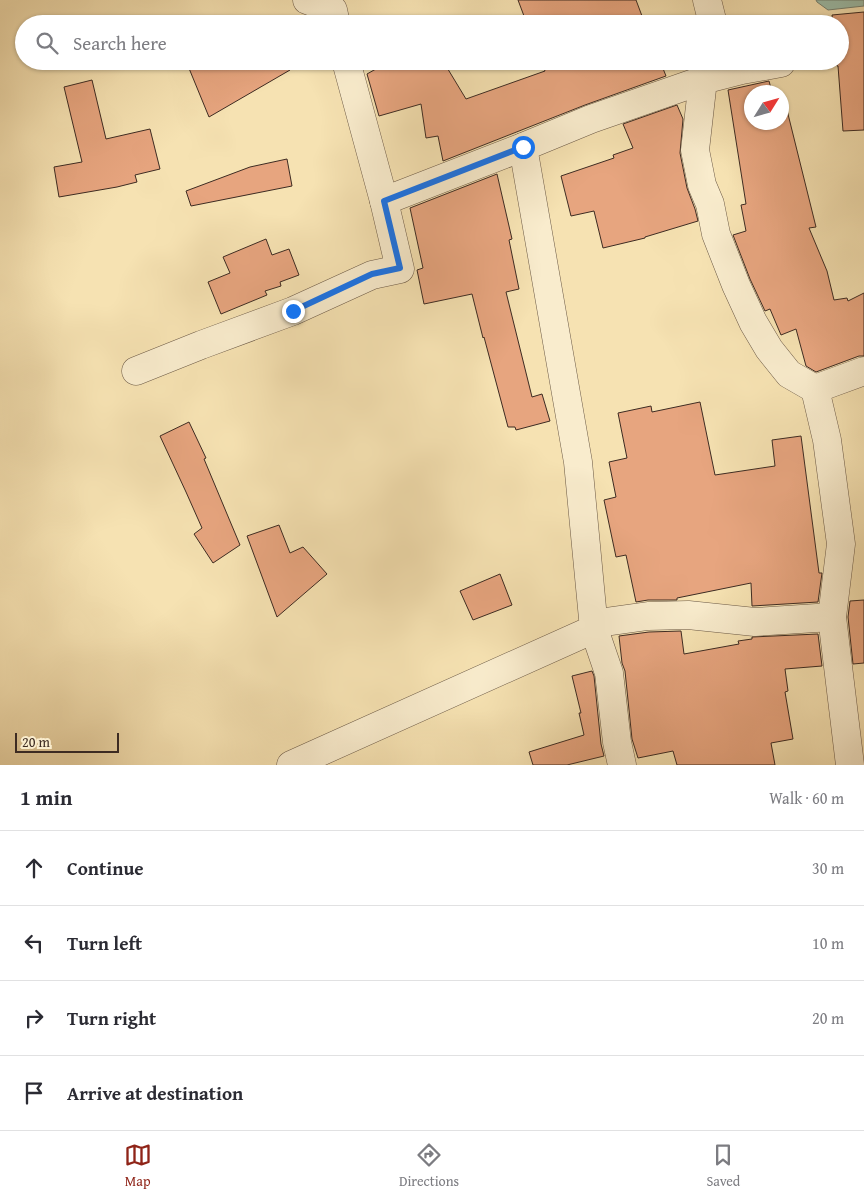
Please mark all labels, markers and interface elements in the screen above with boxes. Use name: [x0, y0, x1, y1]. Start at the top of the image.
search box: [15, 15, 849, 70]
icon: search: [33, 29, 61, 57]
text: Search here: [73, 29, 167, 57]
north arrow: [744, 85, 789, 130]
route start: [512, 136, 535, 159]
route end: [282, 300, 305, 323]
scale bar: [15, 730, 119, 753]
text: 20 m: [22, 732, 50, 752]
text: 1 min: [20, 782, 72, 813]
text: Walk · 60 m: [769, 786, 844, 810]
icon: ahead: [20, 854, 48, 882]
text: Continue: [67, 854, 144, 882]
text: 30 m: [812, 856, 844, 880]
icon: left: [20, 929, 48, 957]
text: Turn left: [67, 929, 142, 957]
text: 10 m: [812, 931, 844, 955]
icon: right: [20, 1004, 48, 1032]
text: Turn right: [67, 1004, 156, 1032]
text: 20 m: [812, 1006, 844, 1030]
icon: arrive: [20, 1079, 48, 1107]
text: Arrive at destination: [67, 1079, 243, 1107]
tab: Map: [124, 1141, 152, 1191]
tab: Directions: [399, 1141, 459, 1191]
tab: Saved: [706, 1141, 740, 1191]

